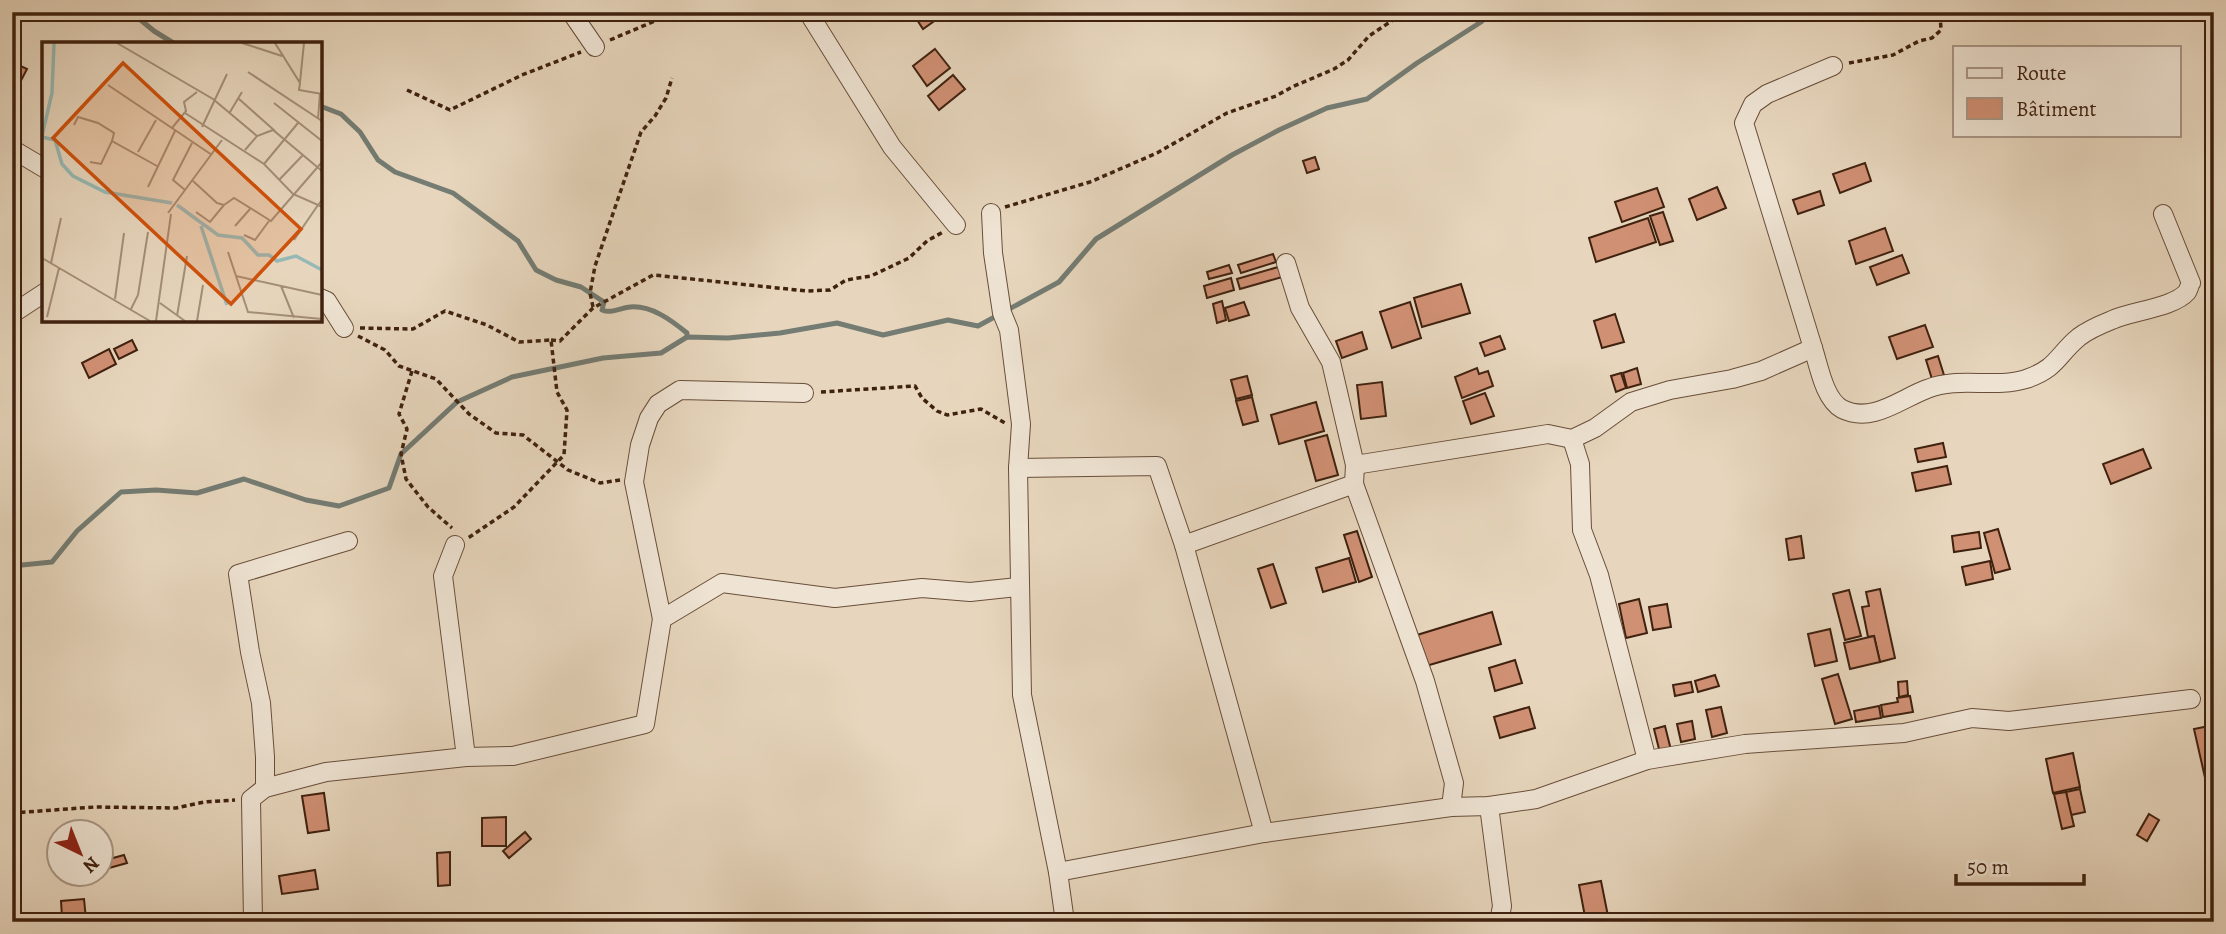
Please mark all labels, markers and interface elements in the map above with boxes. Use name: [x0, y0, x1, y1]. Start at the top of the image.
inset map: [42, 42, 322, 322]
legend: [1953, 46, 2180, 136]
text: Route: [2016, 59, 2066, 87]
text: Bâtiment: [2016, 95, 2097, 123]
north arrow: [46, 818, 116, 888]
scale bar: [1956, 843, 2084, 887]
text: N: [77, 850, 105, 879]
text: 50 m: [1967, 853, 2009, 881]

